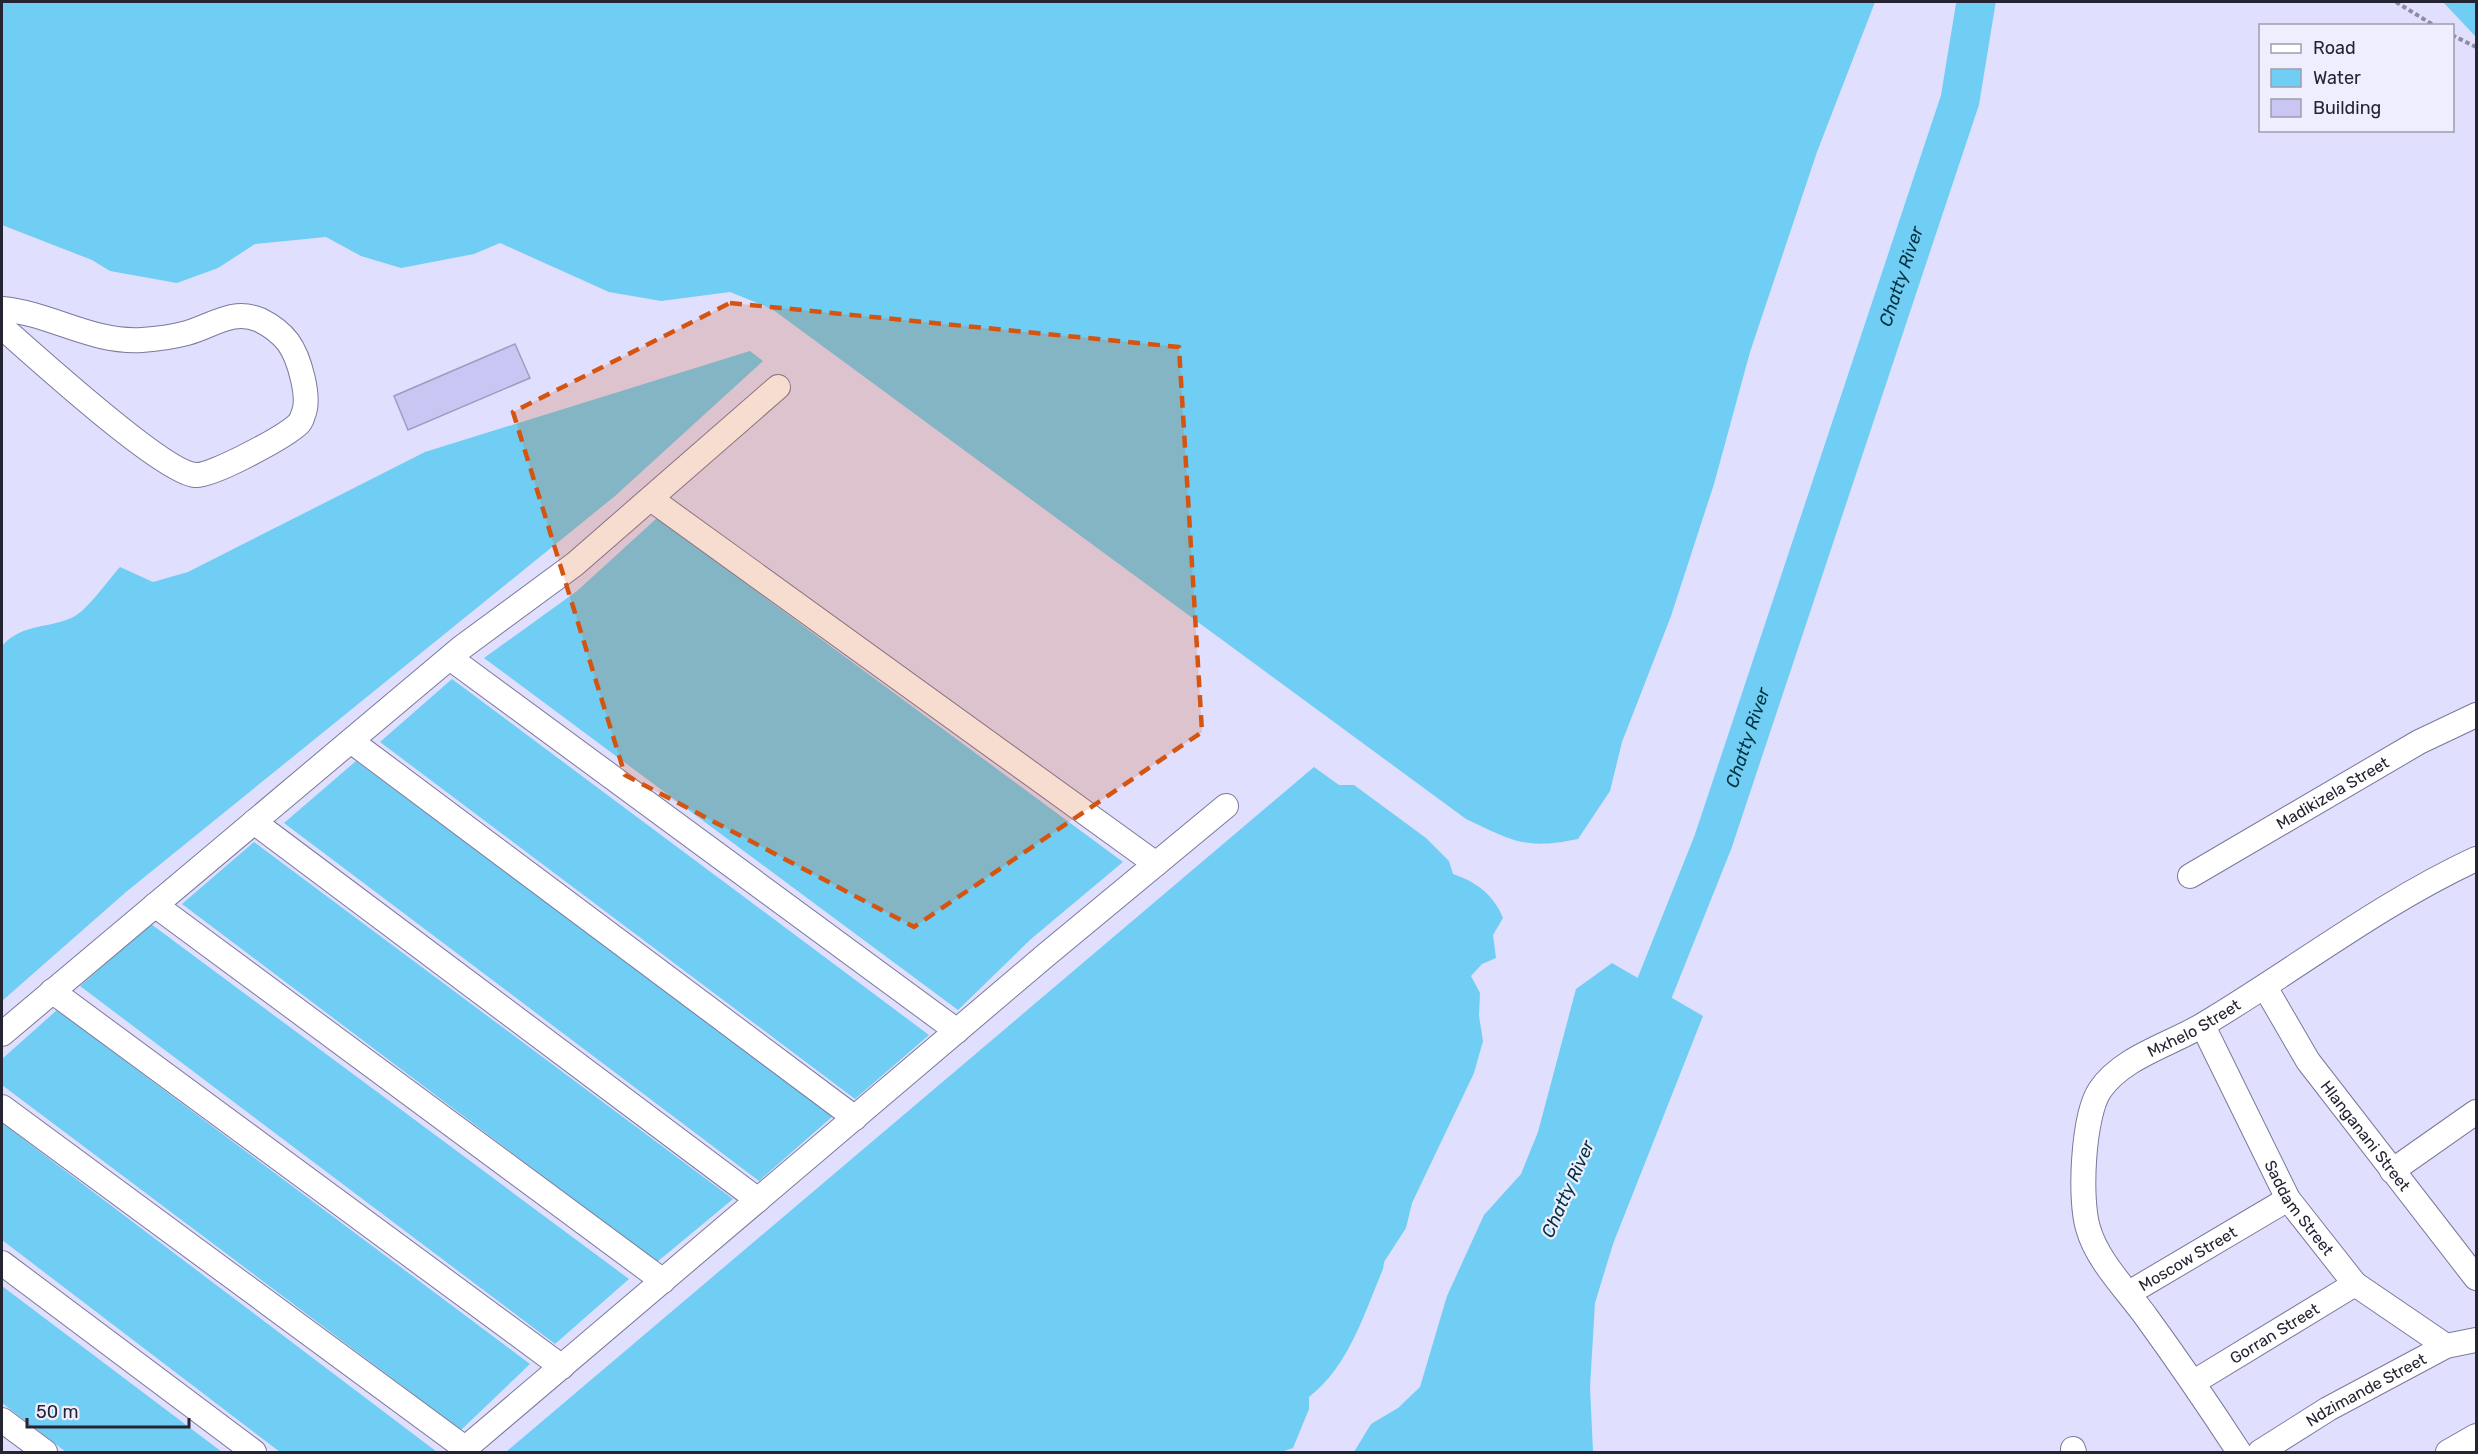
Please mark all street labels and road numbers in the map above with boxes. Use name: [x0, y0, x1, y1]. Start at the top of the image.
street label: Madikizela Street: [2273, 753, 2392, 833]
street label: Mxhelo Street: [2144, 995, 2244, 1061]
street label: Hlanganani Street: [2317, 1077, 2414, 1195]
street label: Saddam Street: [2260, 1157, 2338, 1259]
street label: Moscow Street: [2135, 1223, 2240, 1295]
street label: Gorran Street: [2227, 1299, 2323, 1368]
street label: Ndzimande Street: [2302, 1349, 2429, 1431]

